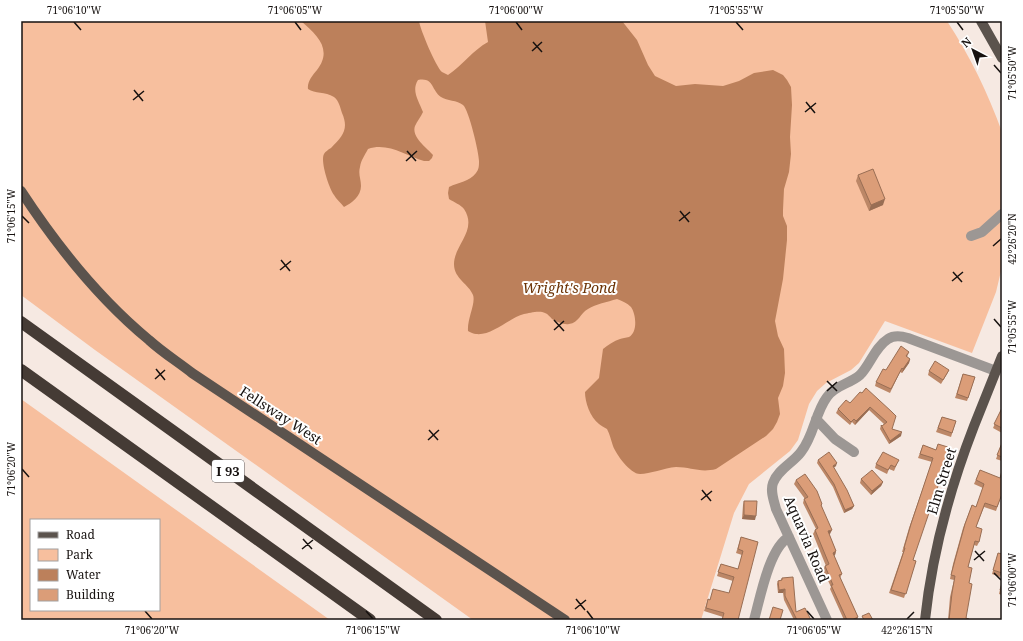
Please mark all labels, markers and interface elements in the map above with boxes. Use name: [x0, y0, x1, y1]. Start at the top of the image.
text: 71°06'10"W: [47, 3, 102, 17]
text: 71°06'05"W: [268, 3, 323, 17]
text: 71°06'00"W: [489, 3, 544, 17]
text: 71°05'55"W: [709, 3, 764, 17]
text: 71°05'50"W: [930, 3, 985, 17]
north arrow: [953, 30, 993, 70]
text: N: [958, 33, 975, 51]
text: 71°05'50"W: [1005, 45, 1019, 100]
text: 71°06'15"W: [4, 188, 18, 243]
text: 42°26'20"N: [1005, 213, 1019, 265]
park label: Wright's Pond: [522, 278, 616, 297]
text: 71°05'55"W: [1005, 299, 1019, 354]
street label: Fellsway West: [236, 381, 326, 449]
text: 71°06'20"W: [4, 441, 18, 496]
street label: Elm Street: [922, 445, 960, 517]
road number: I 93: [212, 460, 244, 482]
street label: Aquavia Road: [780, 493, 834, 586]
legend: [30, 519, 160, 611]
text: Road: [66, 526, 96, 543]
text: Park: [66, 546, 94, 563]
text: 71°06'00"W: [1005, 552, 1019, 607]
text: Water: [66, 566, 101, 583]
text: Building: [66, 586, 115, 603]
text: 71°06'20"W: [125, 623, 180, 637]
text: 71°06'15"W: [346, 623, 401, 637]
text: 71°06'10"W: [566, 623, 621, 637]
text: 71°06'05"W: [787, 623, 842, 637]
text: 42°26'15"N: [881, 623, 933, 637]

